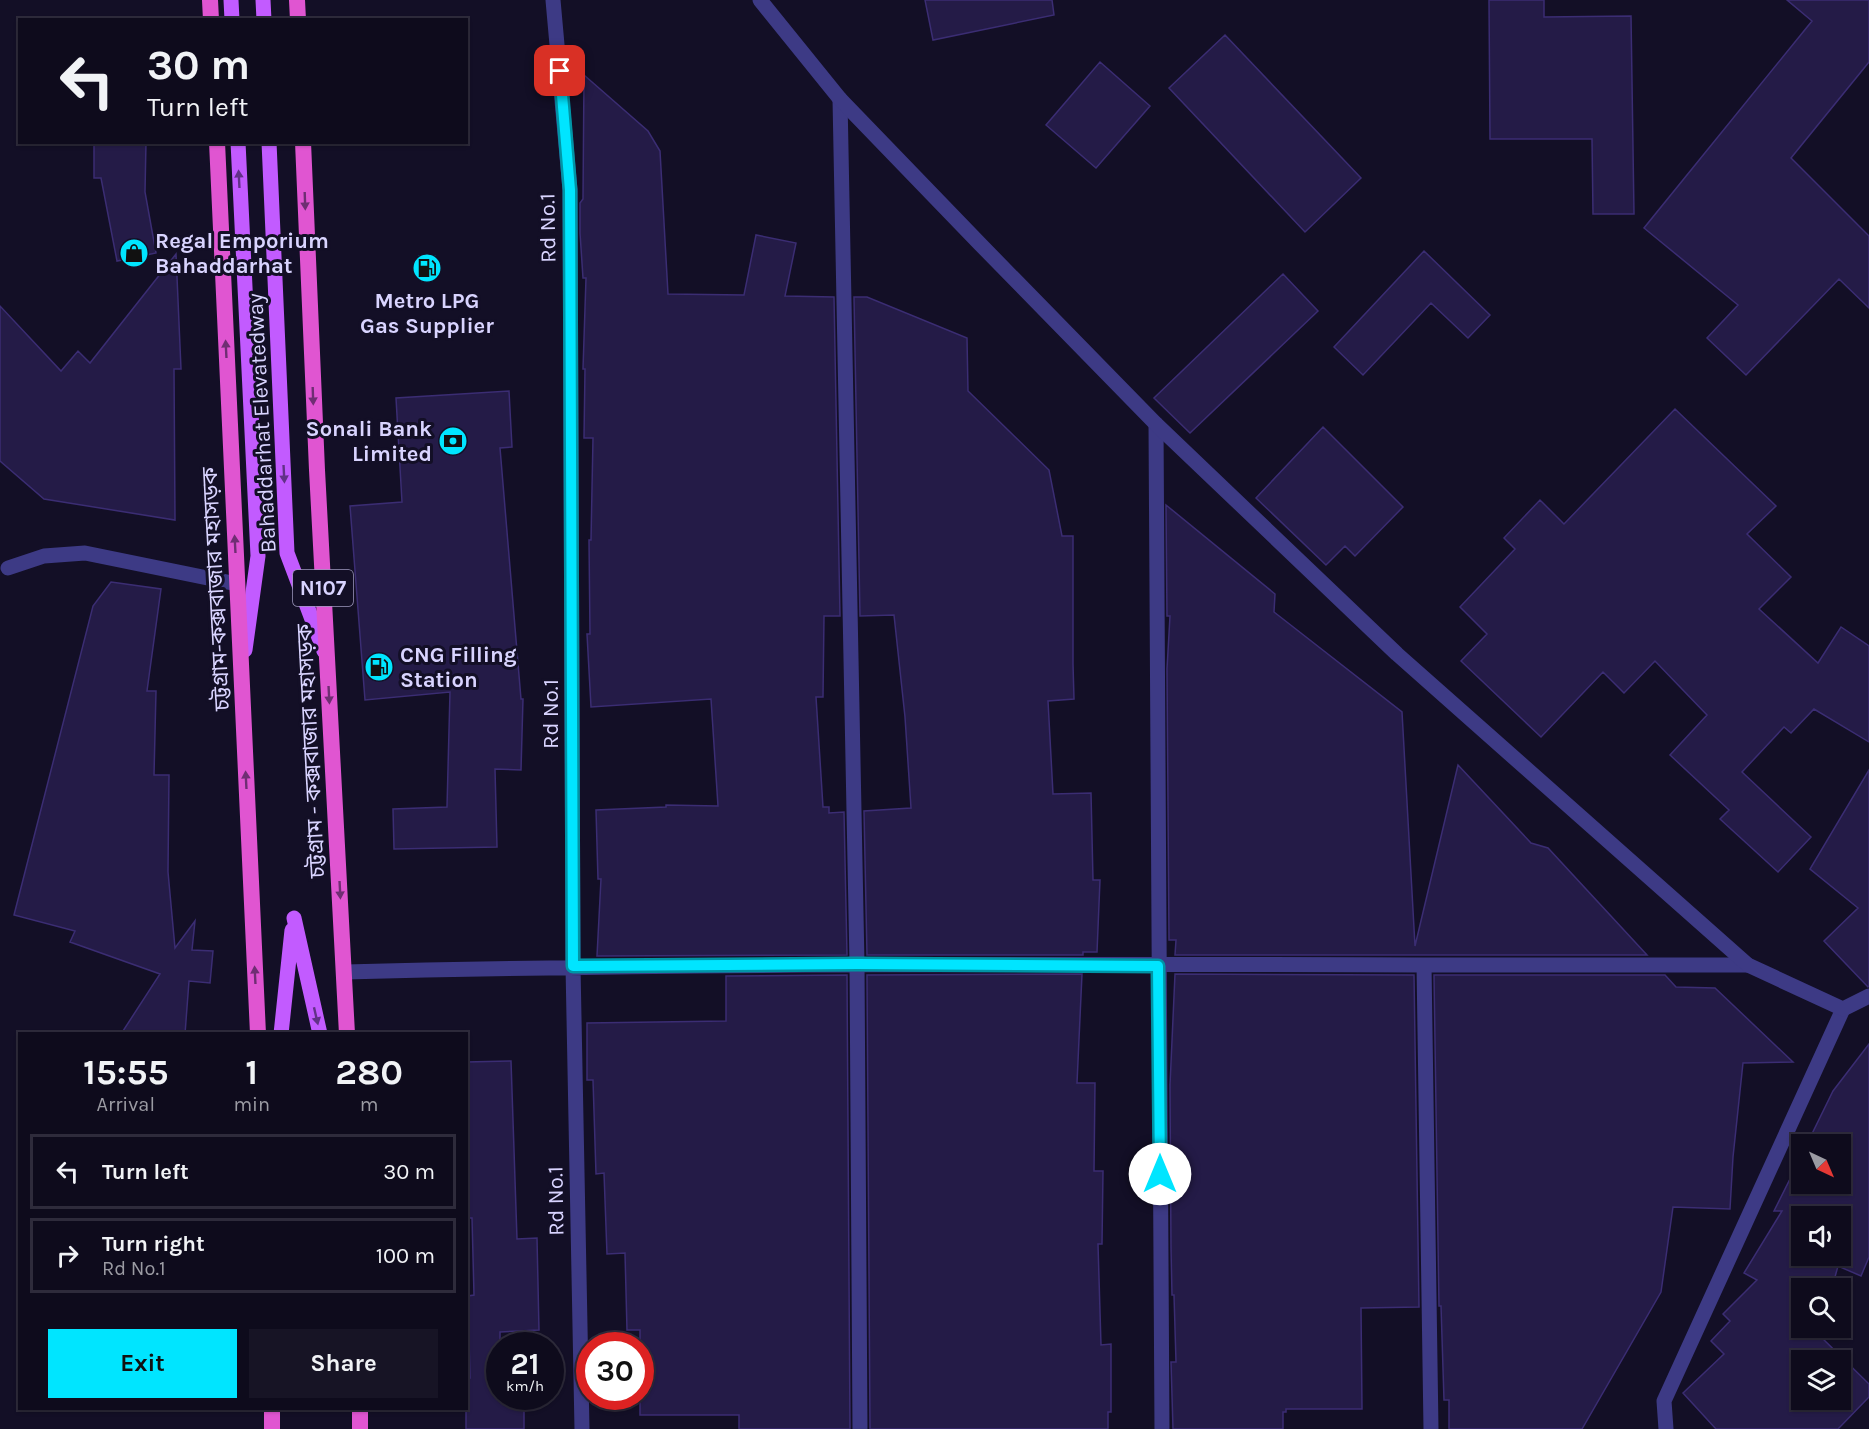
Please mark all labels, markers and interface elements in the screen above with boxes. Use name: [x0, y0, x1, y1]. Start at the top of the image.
text: 30 m: [147, 40, 250, 90]
icon: left: [48, 42, 126, 120]
pin: [534, 45, 585, 96]
icon: arrive: [543, 54, 576, 87]
text: Turn left: [147, 91, 248, 123]
one-way arrow: [235, 170, 244, 189]
one-way arrow: [301, 191, 310, 210]
street label: Rd No.1: [534, 193, 562, 263]
place label: Regal Emporium Bahaddarhat: [155, 228, 329, 279]
shop icon: Regal Emporium Bahaddarhat: [118, 237, 150, 269]
fuel station icon: Metro LPG Gas Supplier: [411, 252, 443, 284]
place label: Metro LPG Gas Supplier: [360, 288, 494, 339]
street label: Bahaddarhat Elevatedway: [242, 292, 282, 553]
one-way arrow: [222, 339, 231, 358]
one-way arrow: [309, 386, 318, 405]
place label: Sonali Bank Limited: [306, 416, 432, 467]
bank icon: Sonali Bank Limited: [437, 425, 469, 457]
one-way arrow: [279, 464, 288, 483]
street label: চট্টগ্রাম-কক্সবাজার মহাসড়ক: [197, 466, 235, 713]
one-way arrow: [231, 534, 240, 553]
road number: N107: [293, 570, 353, 606]
street label: চট্টগ্রাম - কক্সবাজার মহাসড়ক: [291, 623, 331, 880]
place label: CNG Filling Station: [400, 642, 517, 693]
fuel station icon: CNG Filling Station: [363, 651, 395, 683]
street label: Rd No.1: [538, 679, 564, 749]
one-way arrow: [325, 686, 334, 705]
one-way arrow: [242, 771, 251, 790]
one-way arrow: [335, 881, 345, 900]
one-way arrow: [250, 966, 259, 985]
one-way arrow: [311, 1007, 321, 1025]
text: 15:55: [83, 1051, 168, 1093]
text: 1: [245, 1051, 258, 1093]
text: 280: [335, 1051, 403, 1093]
text: Arrival: [96, 1093, 155, 1116]
text: min: [233, 1093, 270, 1116]
text: m: [360, 1093, 378, 1116]
north arrow: [1791, 1134, 1851, 1194]
map controls: [1791, 1134, 1851, 1410]
position arrow: [1128, 1142, 1192, 1206]
icon: left: [51, 1155, 84, 1188]
text: Turn left: [102, 1159, 189, 1185]
text: 30 m: [383, 1159, 435, 1185]
street label: Rd No.1: [542, 1166, 570, 1236]
button: sound: [1791, 1206, 1851, 1266]
text: Turn right: [102, 1231, 205, 1257]
icon: right: [51, 1239, 84, 1272]
text: 100 m: [376, 1243, 435, 1269]
text: Rd No.1: [102, 1257, 166, 1280]
button: search: [1791, 1278, 1851, 1338]
button: Exit: [48, 1329, 237, 1398]
button: Share: [249, 1329, 438, 1398]
speed limit sign: 30: [576, 1332, 654, 1410]
text: 21: [511, 1346, 539, 1382]
button: layers: [1791, 1350, 1851, 1410]
text: km/h: [506, 1377, 544, 1395]

